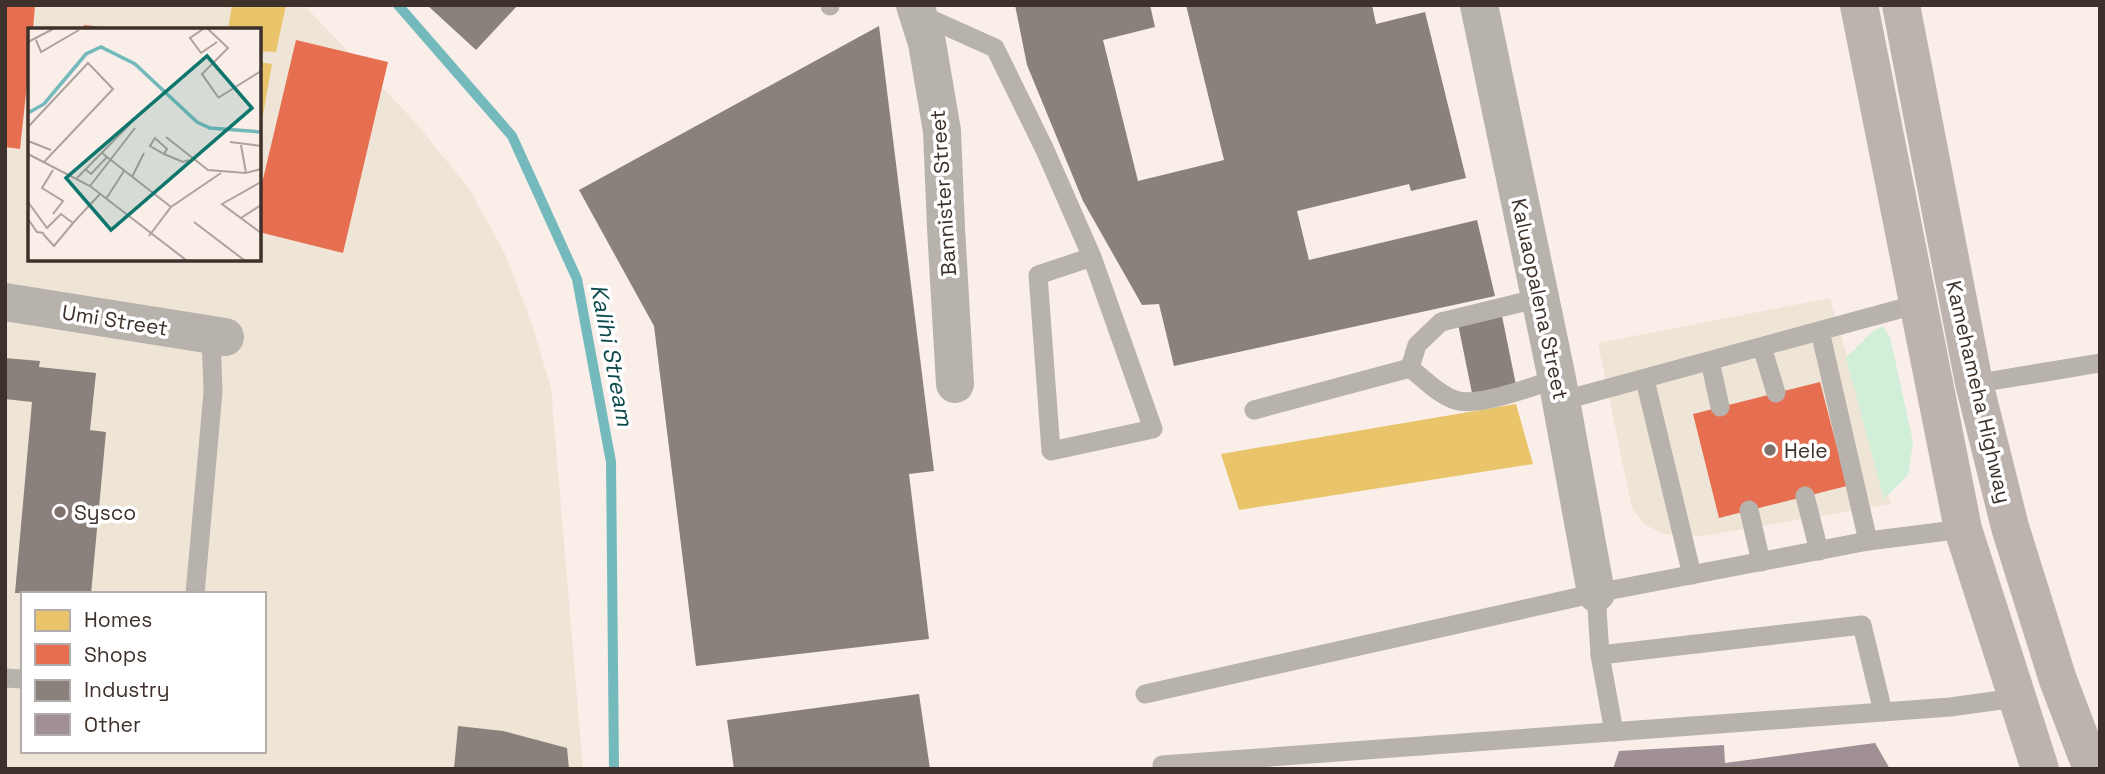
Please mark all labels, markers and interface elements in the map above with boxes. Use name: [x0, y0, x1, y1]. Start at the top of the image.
inset map: [28, 28, 261, 261]
street label: Bannister Street: [924, 109, 962, 277]
street label: Kaluaopalena Street: [1505, 196, 1575, 402]
street label: Kamehameha Highway: [1940, 278, 2018, 506]
water label: Kalihi Stream: [584, 282, 641, 430]
street label: Umi Street: [60, 298, 170, 342]
place label: Hele: [1784, 437, 1828, 464]
marker: Hele: [1762, 442, 1778, 458]
place label: Sysco: [74, 499, 136, 526]
marker: Sysco: [52, 504, 68, 520]
legend: [21, 592, 266, 753]
text: Homes: [84, 606, 152, 633]
text: Shops: [84, 641, 147, 668]
text: Industry: [84, 676, 170, 703]
text: Other: [84, 711, 141, 738]

